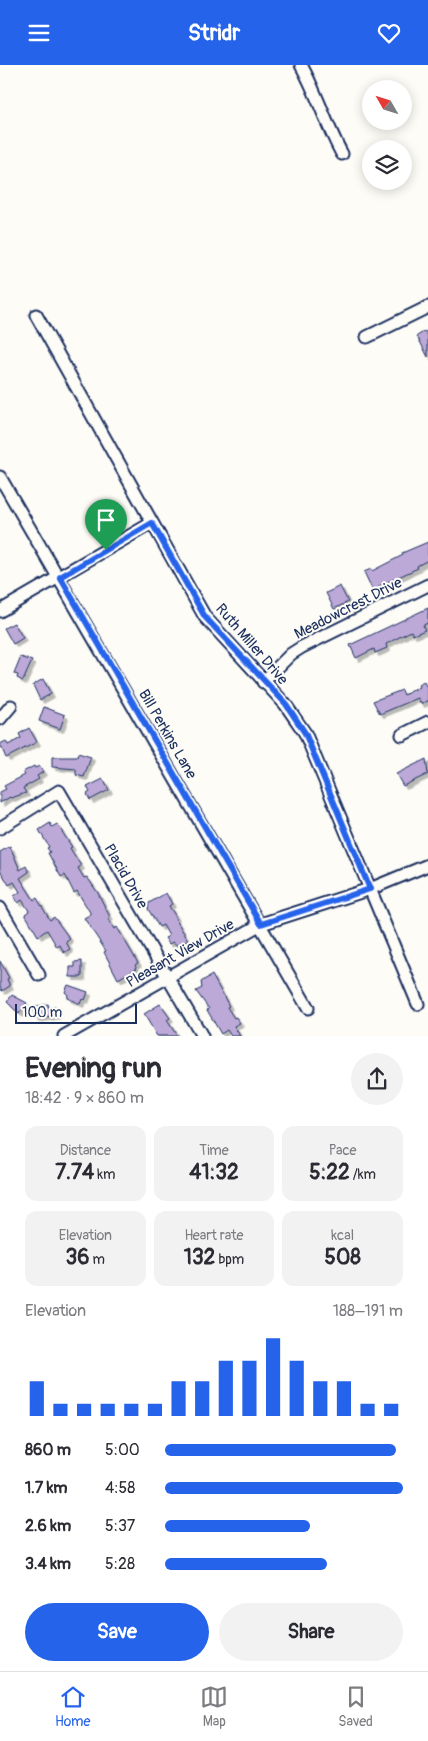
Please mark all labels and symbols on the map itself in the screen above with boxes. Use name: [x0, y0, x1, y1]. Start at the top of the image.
north arrow: [362, 80, 412, 130]
pin: [85, 499, 127, 550]
street label: Meadowcrest Drive: [291, 573, 406, 644]
street label: Ruth Miller Drive: [211, 600, 292, 689]
street label: Bill Perkins Lane: [134, 686, 201, 783]
street label: Placid Drive: [99, 840, 152, 913]
street label: Pleasant View Drive: [123, 915, 238, 992]
scale bar: [15, 1001, 138, 1024]

